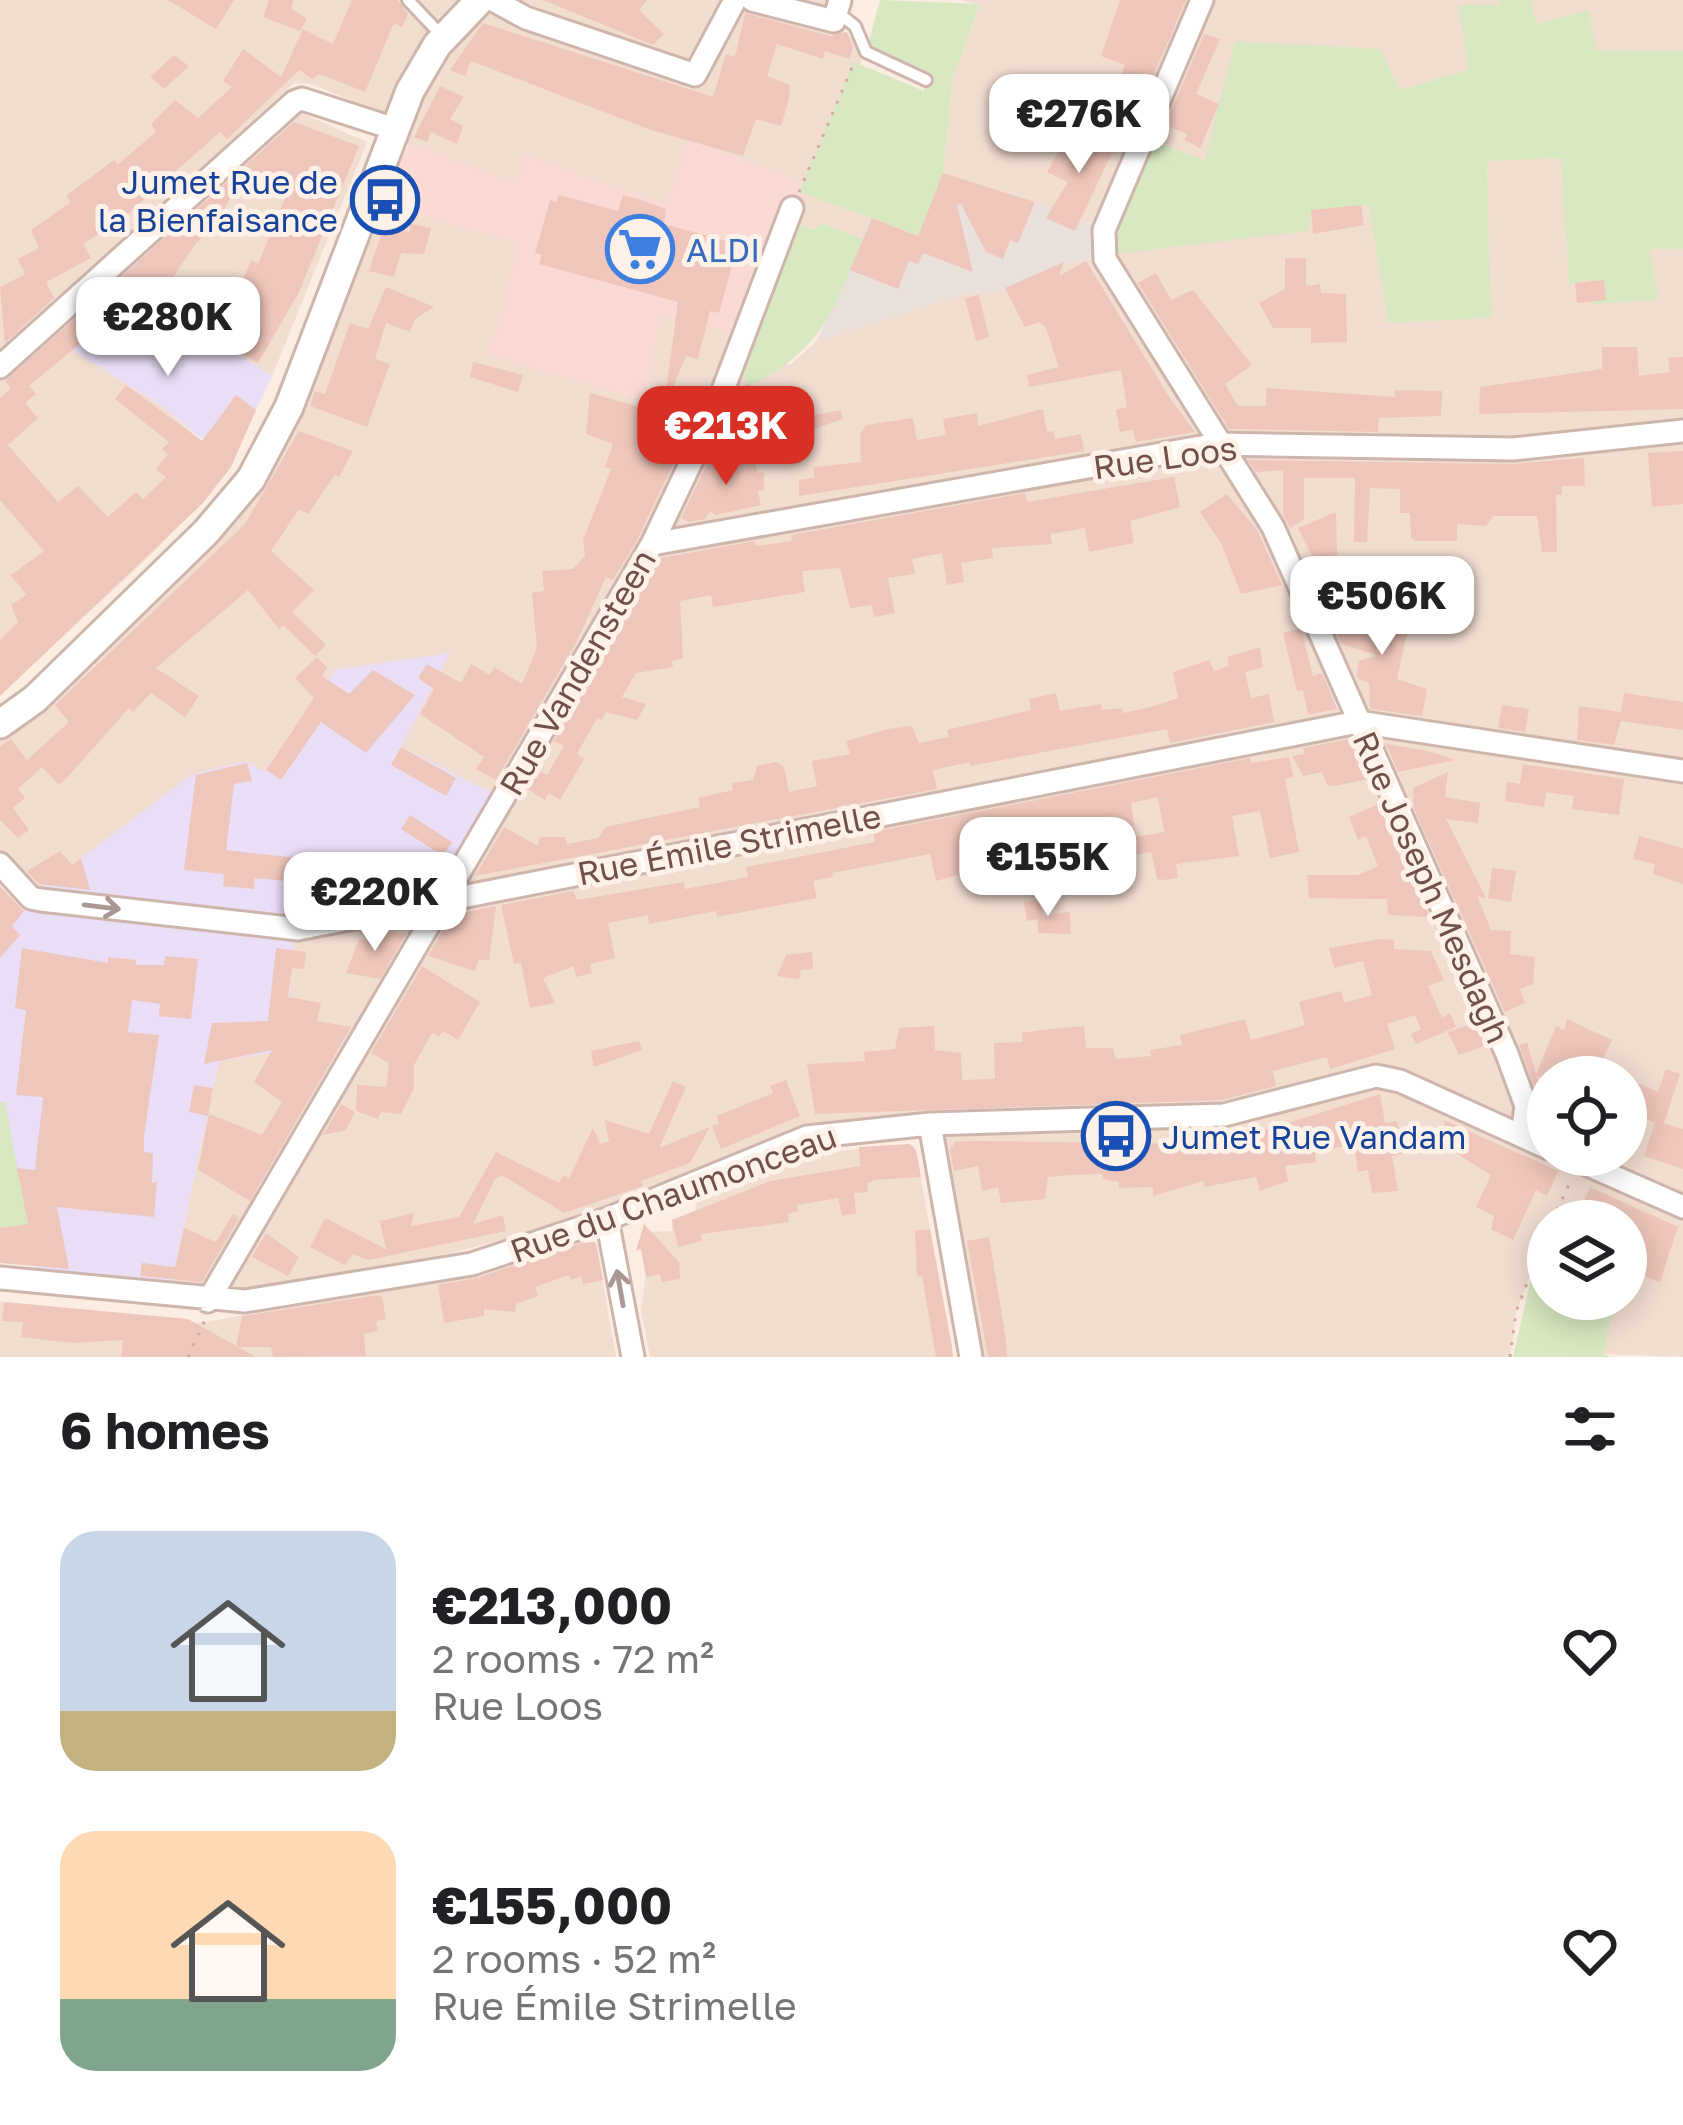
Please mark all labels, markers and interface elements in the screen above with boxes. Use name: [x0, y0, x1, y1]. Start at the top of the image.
pin: €276K: [995, 74, 1163, 176]
text: €276K: [1016, 89, 1142, 136]
place label: Jumet Rue de la Bienfaisance: [98, 162, 338, 239]
bus stop icon: Jumet Rue de la Bienfaisance: [350, 165, 420, 235]
supermarket icon: ALDI: [605, 214, 675, 284]
place label: ALDI: [686, 230, 760, 269]
pin: €280K: [84, 277, 252, 379]
text: €280K: [103, 292, 233, 339]
pin: €213K: [642, 386, 810, 488]
text: €213K: [664, 401, 788, 448]
street label: Rue Loos: [1091, 428, 1239, 486]
street label: Rue Vandensteen: [491, 542, 663, 802]
pin: €506K: [1298, 556, 1466, 658]
text: €506K: [1317, 571, 1447, 618]
street label: Rue Joseph Mesdagh: [1346, 725, 1518, 1049]
street label: Rue Émile Strimelle: [574, 795, 884, 893]
pin: €155K: [964, 817, 1132, 919]
text: €155K: [986, 832, 1110, 879]
pin: €220K: [291, 852, 459, 954]
text: €220K: [311, 867, 439, 914]
one-way arrow: [82, 897, 121, 919]
map controls: [1527, 1056, 1647, 1320]
button: locate: [1527, 1056, 1647, 1176]
bus stop icon: Jumet Rue Vandam: [1081, 1101, 1151, 1171]
street label: Rue du Chaumonceau: [505, 1116, 841, 1270]
place label: Jumet Rue Vandam: [1162, 1117, 1466, 1156]
button: layers: [1527, 1200, 1647, 1320]
one-way arrow: [608, 1269, 630, 1308]
icon: filters: [1557, 1396, 1623, 1462]
text: 6 homes: [60, 1399, 270, 1460]
text: €213,000: [432, 1574, 672, 1635]
icon: home: [156, 1579, 300, 1723]
icon: heart: [1557, 1618, 1623, 1684]
text: 2 rooms · 72 m²: [432, 1635, 714, 1682]
text: Rue Loos: [432, 1682, 603, 1729]
text: €155,000: [432, 1874, 672, 1935]
icon: home: [156, 1879, 300, 2023]
icon: heart: [1557, 1918, 1623, 1984]
text: 2 rooms · 52 m²: [432, 1935, 716, 1982]
text: Rue Émile Strimelle: [432, 1982, 797, 2029]

